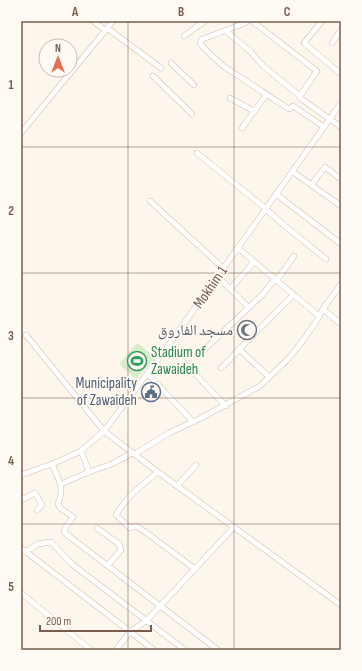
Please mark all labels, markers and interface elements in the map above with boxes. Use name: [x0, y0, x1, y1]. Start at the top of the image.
text: A: [71, 4, 79, 20]
text: B: [178, 4, 184, 20]
text: C: [284, 4, 291, 20]
north arrow: [38, 38, 78, 78]
text: N: [55, 42, 61, 55]
text: 1: [8, 77, 14, 93]
text: 2: [8, 203, 14, 219]
street label: Mokhim 1: [189, 262, 232, 312]
mosque icon: مسجد الفاروق: [236, 319, 258, 341]
place label: مسجد الفاروق: [158, 321, 233, 340]
text: 3: [8, 328, 14, 344]
place label: Stadium of Zawaideh: [151, 343, 206, 379]
sports icon: Stadium of Zawaideh: [126, 350, 148, 372]
place label: Municipality of Zawaideh: [76, 374, 137, 410]
public building icon: Municipality of Zawaideh: [140, 381, 162, 403]
text: 4: [8, 453, 14, 469]
text: 5: [8, 579, 14, 595]
scale bar: [40, 607, 151, 633]
text: 200 m: [46, 614, 72, 629]

